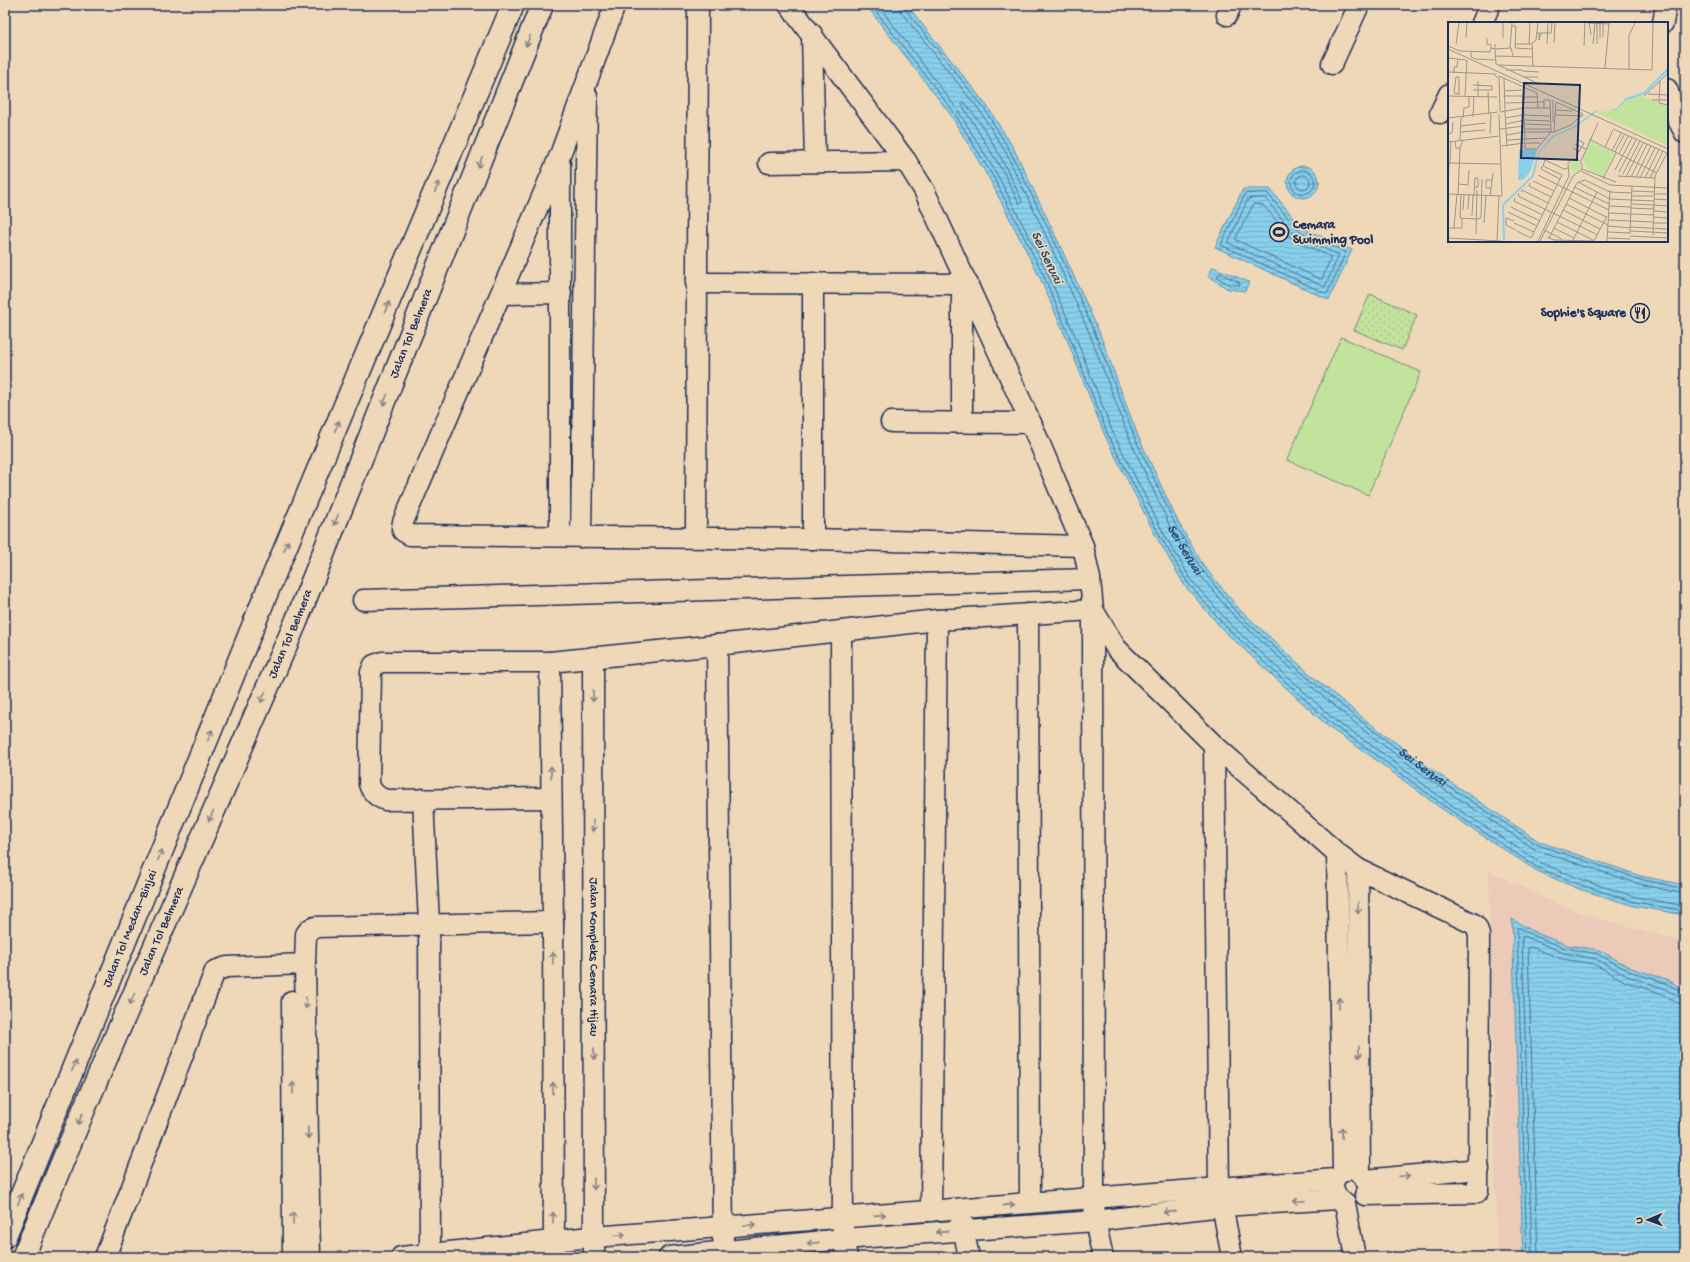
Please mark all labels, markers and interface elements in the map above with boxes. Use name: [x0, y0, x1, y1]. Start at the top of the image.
inset map: [1448, 22, 1668, 242]
one-way arrow: [523, 35, 531, 47]
one-way arrow: [475, 155, 483, 167]
one-way arrow: [433, 181, 441, 193]
place label: Cemara Swimming Pool: [1292, 218, 1374, 248]
sports icon: Cemara Swimming Pool: [1268, 221, 1290, 243]
water label: Sei Seruai: [1026, 229, 1066, 289]
street label: Jalan Tol Belmera: [386, 286, 436, 380]
one-way arrow: [383, 301, 391, 313]
restaurant icon: Sophie's Square: [1629, 302, 1651, 324]
place label: Sophie's Square: [1541, 306, 1627, 322]
one-way arrow: [380, 393, 388, 405]
one-way arrow: [333, 421, 341, 433]
one-way arrow: [332, 514, 340, 526]
water label: Sei Seruai: [1163, 522, 1207, 581]
one-way arrow: [283, 541, 291, 553]
street label: Jalan Tol Belmera: [265, 587, 316, 681]
one-way arrow: [589, 689, 597, 702]
one-way arrow: [259, 690, 266, 702]
one-way arrow: [206, 729, 214, 741]
water label: Sei Seruai: [1394, 744, 1451, 792]
one-way arrow: [547, 766, 555, 779]
one-way arrow: [207, 809, 215, 821]
one-way arrow: [589, 819, 597, 832]
one-way arrow: [157, 850, 165, 862]
street label: Jalan Tol Medan–Binjai: [99, 867, 161, 989]
street label: Jalan Kompleks Cemara Hijau: [586, 878, 601, 1036]
street label: Jalan Tol Belmera: [136, 884, 188, 978]
one-way arrow: [1354, 901, 1362, 914]
one-way arrow: [549, 952, 557, 965]
one-way arrow: [127, 993, 135, 1005]
one-way arrow: [302, 996, 310, 1009]
one-way arrow: [1336, 997, 1343, 1010]
one-way arrow: [1355, 1045, 1363, 1058]
one-way arrow: [590, 1047, 598, 1060]
one-way arrow: [71, 1061, 79, 1073]
one-way arrow: [289, 1082, 297, 1095]
one-way arrow: [549, 1082, 557, 1095]
one-way arrow: [76, 1112, 83, 1124]
one-way arrow: [304, 1126, 312, 1139]
one-way arrow: [1338, 1127, 1346, 1140]
one-way arrow: [1397, 1173, 1410, 1180]
one-way arrow: [590, 1177, 598, 1190]
one-way arrow: [16, 1194, 24, 1206]
one-way arrow: [1293, 1198, 1306, 1205]
north arrow: [1628, 1200, 1668, 1240]
one-way arrow: [1002, 1201, 1015, 1209]
one-way arrow: [1163, 1208, 1176, 1216]
one-way arrow: [873, 1211, 886, 1218]
one-way arrow: [289, 1212, 297, 1225]
one-way arrow: [549, 1212, 557, 1225]
text: U: [1634, 1216, 1646, 1224]
one-way arrow: [743, 1221, 756, 1228]
one-way arrow: [936, 1229, 949, 1236]
one-way arrow: [613, 1231, 626, 1238]
one-way arrow: [807, 1239, 820, 1246]

